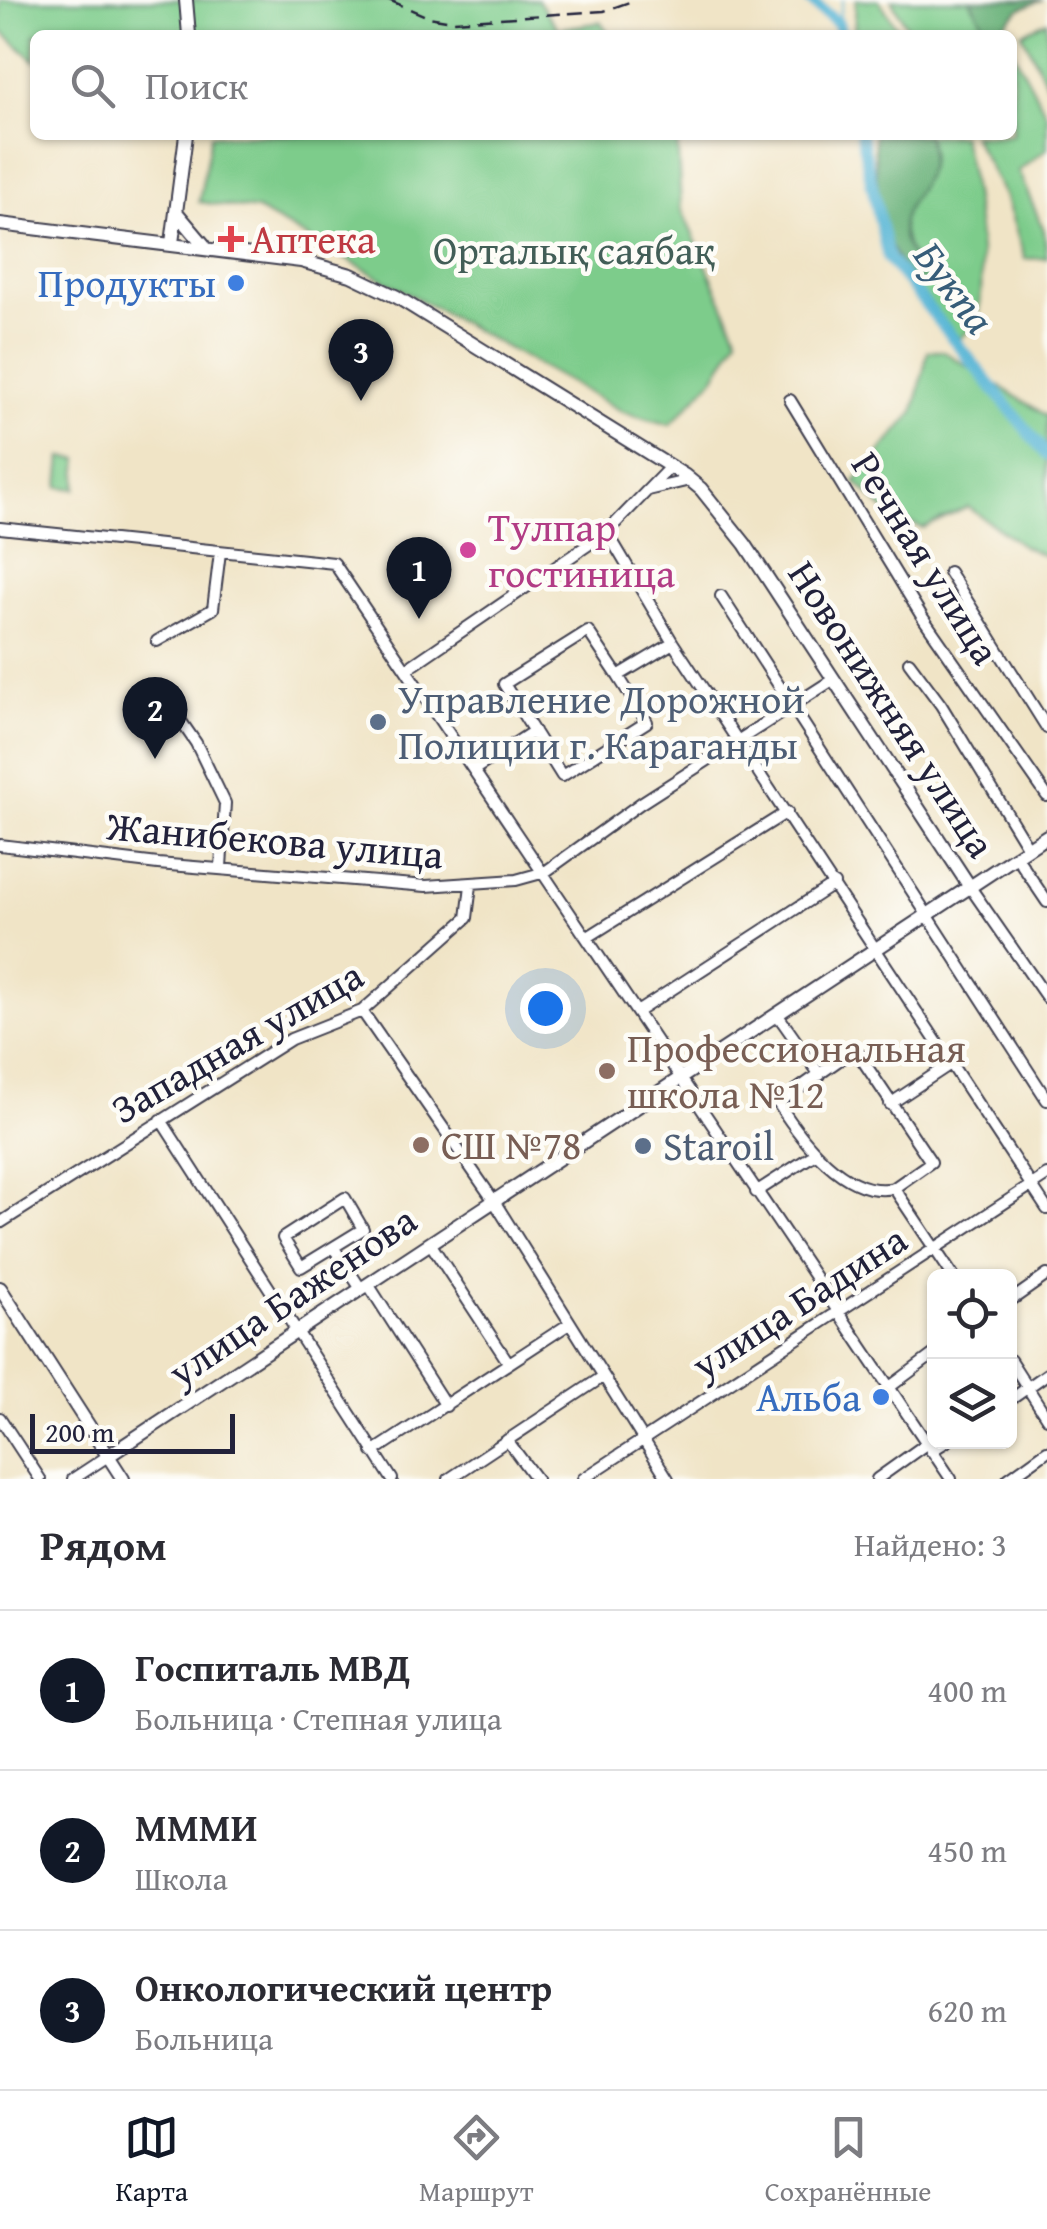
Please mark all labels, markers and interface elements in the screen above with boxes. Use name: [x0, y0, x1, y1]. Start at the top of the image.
search box: [30, 30, 1017, 140]
text: Поиск: [145, 57, 248, 113]
icon: search: [65, 58, 120, 113]
place label: Аптека: [251, 209, 376, 268]
park label: Орталық саябақ: [433, 220, 715, 279]
marker: Аптека: [220, 228, 242, 250]
water label: Букпа: [900, 228, 1011, 346]
place label: Продукты: [38, 253, 216, 312]
marker: Продукты: [225, 272, 247, 294]
pin: 3: [328, 318, 394, 401]
street label: Речная улица: [838, 440, 1015, 676]
place label: Тулпар гостиница: [488, 497, 675, 602]
pin: 1: [386, 536, 452, 619]
marker: Тулпар гостиница: [457, 539, 479, 561]
street label: Новонижняя улица: [774, 549, 1011, 869]
place label: Управление Дорожной Полиции г. Караганды: [398, 669, 805, 774]
pin: 2: [122, 676, 188, 759]
marker: Управление Дорожной Полиции г. Караганды: [367, 711, 389, 733]
street label: Жанибекова улица: [103, 795, 446, 884]
street label: Западная улица: [100, 945, 374, 1138]
your location: [520, 983, 571, 1034]
place label: Профессиональная школа №12: [627, 1018, 966, 1123]
marker: Профессиональная школа №12: [596, 1060, 618, 1082]
place label: СШ №78: [441, 1115, 581, 1174]
place label: Staroil: [663, 1116, 774, 1175]
marker: СШ №78: [410, 1134, 432, 1156]
marker: Staroil: [632, 1135, 654, 1157]
street label: улица Баженова: [155, 1190, 428, 1401]
street label: улица Бадина: [679, 1210, 918, 1394]
map controls: [927, 1269, 1017, 1449]
button: locate: [927, 1269, 1017, 1359]
button: layers: [927, 1359, 1017, 1449]
place label: Альба: [756, 1367, 861, 1426]
marker: Альба: [870, 1386, 892, 1408]
scale bar: [30, 1409, 235, 1454]
text: 200 m: [45, 1411, 114, 1452]
text: Рядом: [40, 1514, 167, 1575]
text: Найдено: 3: [854, 1521, 1007, 1568]
text: Госпиталь МВД: [135, 1639, 410, 1695]
text: 1: [64, 1667, 81, 1714]
text: 400 m: [928, 1667, 1007, 1714]
text: Больница · Степная улица: [135, 1695, 502, 1742]
text: МММИ: [135, 1799, 258, 1855]
text: 2: [64, 1827, 81, 1874]
text: 450 m: [928, 1827, 1007, 1874]
text: Школа: [135, 1855, 228, 1902]
text: Онкологический центр: [135, 1959, 552, 2015]
text: 3: [64, 1987, 81, 2034]
text: 620 m: [928, 1987, 1007, 2034]
text: Больница: [135, 2015, 273, 2062]
tab: Карта: [116, 2110, 188, 2211]
tab: Маршрут: [419, 2110, 534, 2211]
tab: Сохранённые: [765, 2110, 931, 2211]

